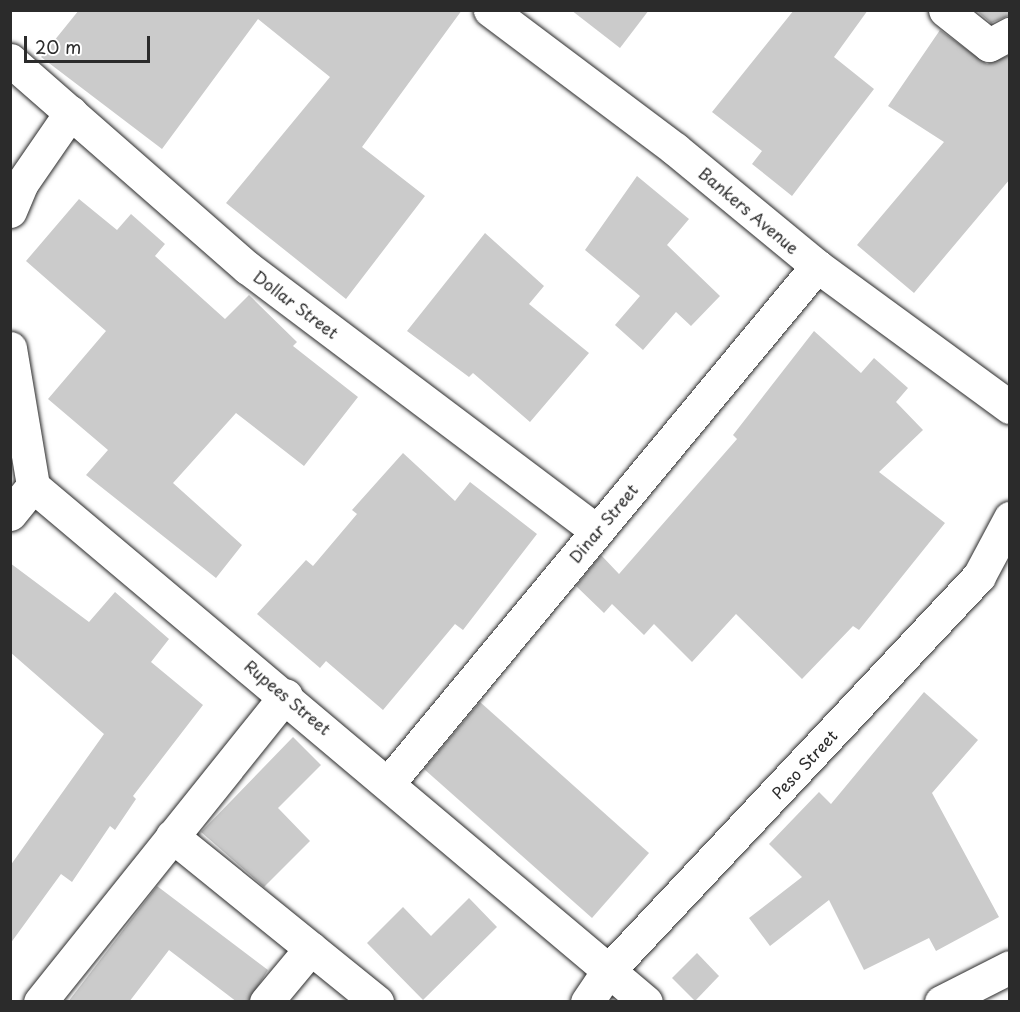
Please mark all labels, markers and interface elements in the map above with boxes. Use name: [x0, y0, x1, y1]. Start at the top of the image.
scale bar: [27, 24, 153, 62]
text: 20 m: [35, 33, 81, 60]
street label: Bankers Avenue: [696, 163, 802, 257]
street label: Dollar Street: [250, 266, 342, 342]
street label: Dinar Street: [565, 480, 641, 566]
street label: Rupees Street: [241, 655, 335, 739]
street label: Peso Street: [767, 726, 841, 802]

